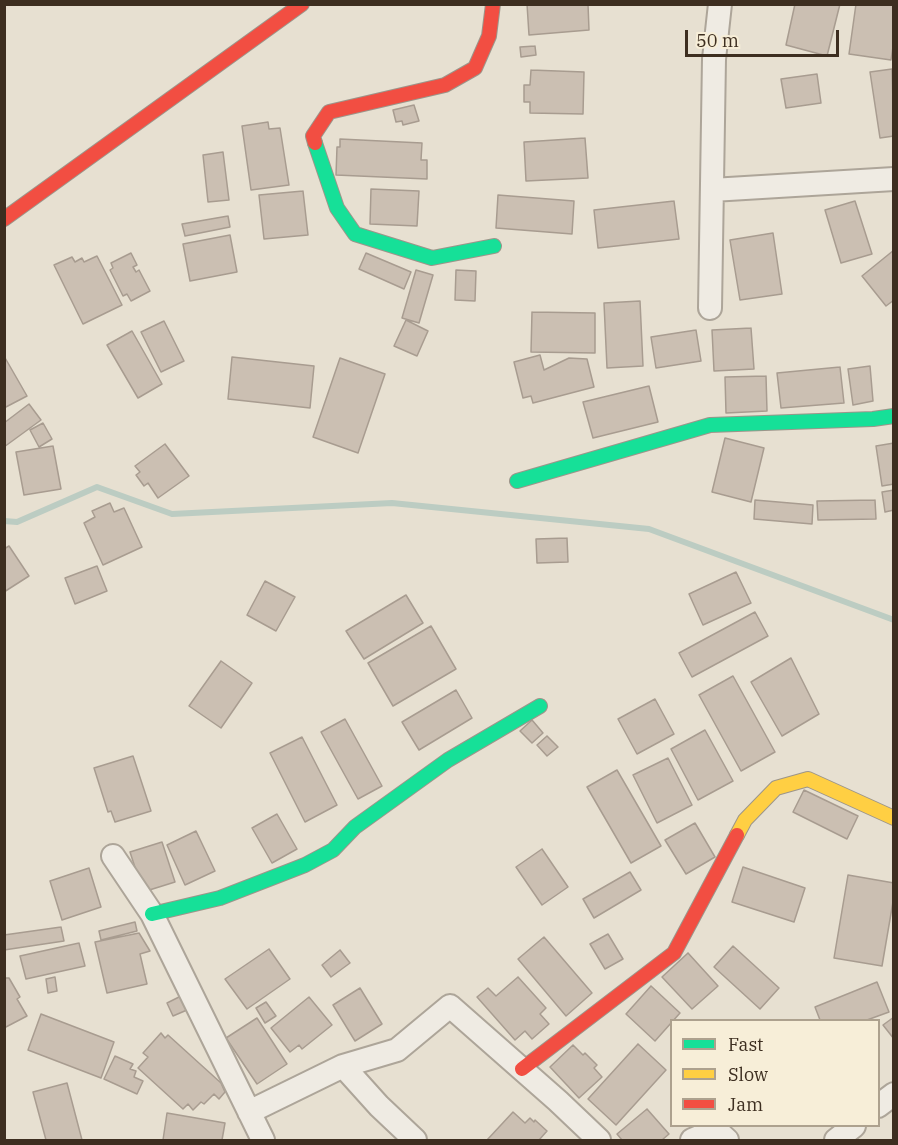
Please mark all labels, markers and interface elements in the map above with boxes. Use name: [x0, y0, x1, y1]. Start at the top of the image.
scale bar: [688, 18, 842, 56]
text: 50 m: [696, 29, 739, 52]
legend: [670, 1019, 880, 1127]
text: Fast: [728, 1033, 763, 1056]
text: Slow: [728, 1063, 768, 1086]
text: Jam: [728, 1093, 763, 1116]

